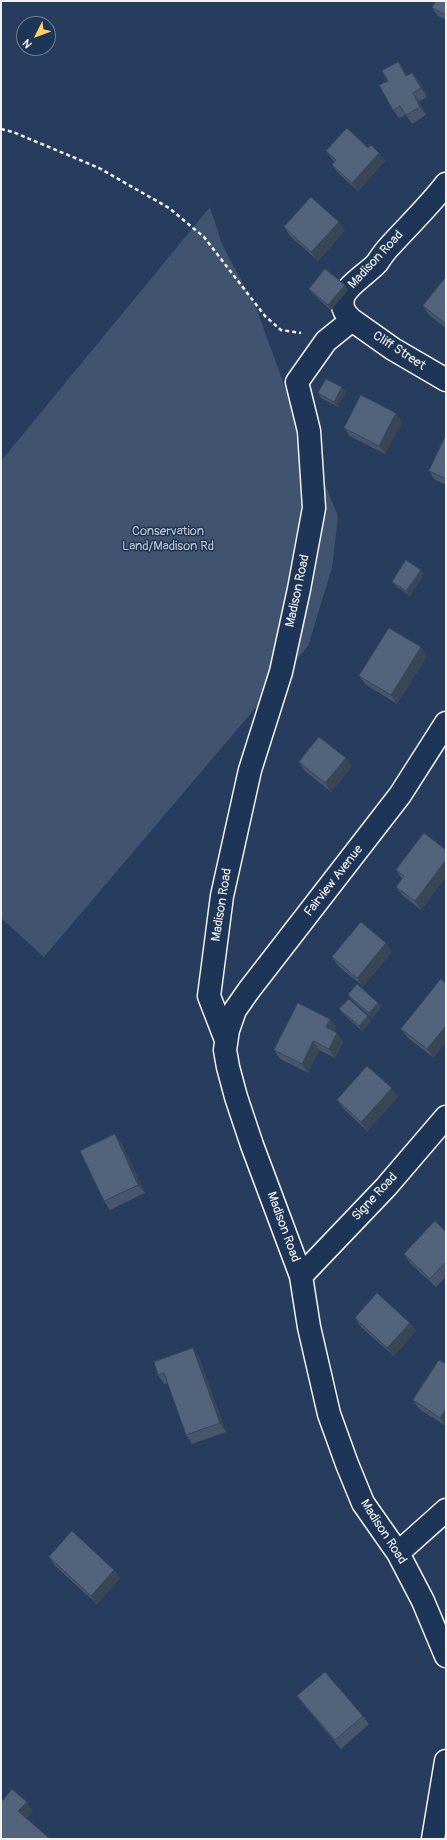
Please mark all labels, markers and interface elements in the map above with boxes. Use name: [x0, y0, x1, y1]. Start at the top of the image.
north arrow: [16, 16, 56, 56]
text: N: [20, 37, 35, 51]
street label: Madison Road: [345, 228, 407, 292]
street label: Cliff Street: [370, 328, 428, 374]
park label: Conservation Land/Madison Rd: [122, 524, 214, 555]
street label: Madison Road: [283, 553, 313, 629]
street label: Fairview Avenue: [301, 842, 367, 920]
street label: Madison Road: [209, 867, 235, 943]
street label: Signe Road: [349, 1170, 401, 1224]
street label: Madison Road: [263, 1190, 303, 1264]
street label: Madison Road: [356, 1497, 410, 1567]

